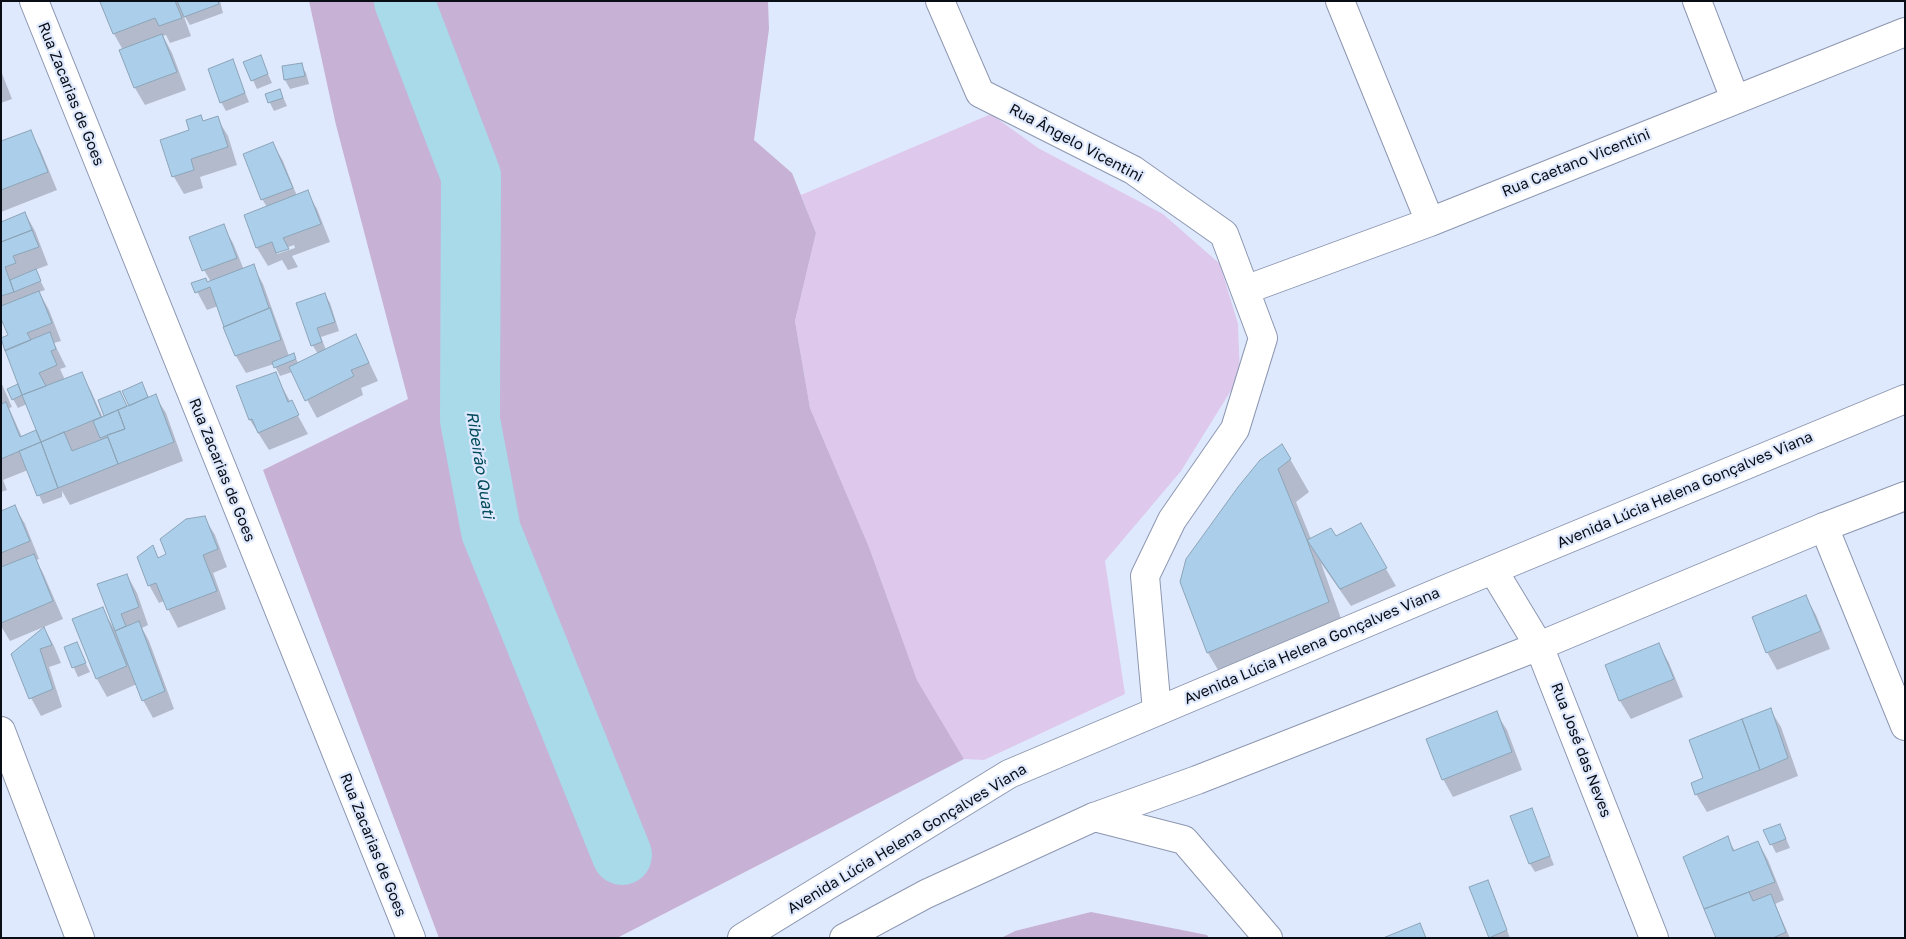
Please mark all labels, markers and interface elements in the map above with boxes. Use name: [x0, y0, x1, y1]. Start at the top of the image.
street label: Rua Zacarias de Goes: [34, 20, 108, 168]
street label: Rua Ângelo Vicentini: [1006, 100, 1146, 186]
street label: Rua Caetano Vicentini: [1499, 125, 1653, 201]
street label: Rua Zacarias de Goes: [185, 396, 259, 544]
water label: Ribeirão Quati: [462, 410, 498, 520]
street label: Avenida Lúcia Helena Gonçalves Viana: [1554, 428, 1816, 552]
street label: Avenida Lúcia Helena Gonçalves Viana: [1181, 584, 1443, 708]
street label: Rua José das Neves: [1547, 680, 1615, 820]
street label: Avenida Lúcia Helena Gonçalves Viana: [784, 760, 1030, 918]
street label: Rua Zacarias de Goes: [336, 771, 410, 919]

